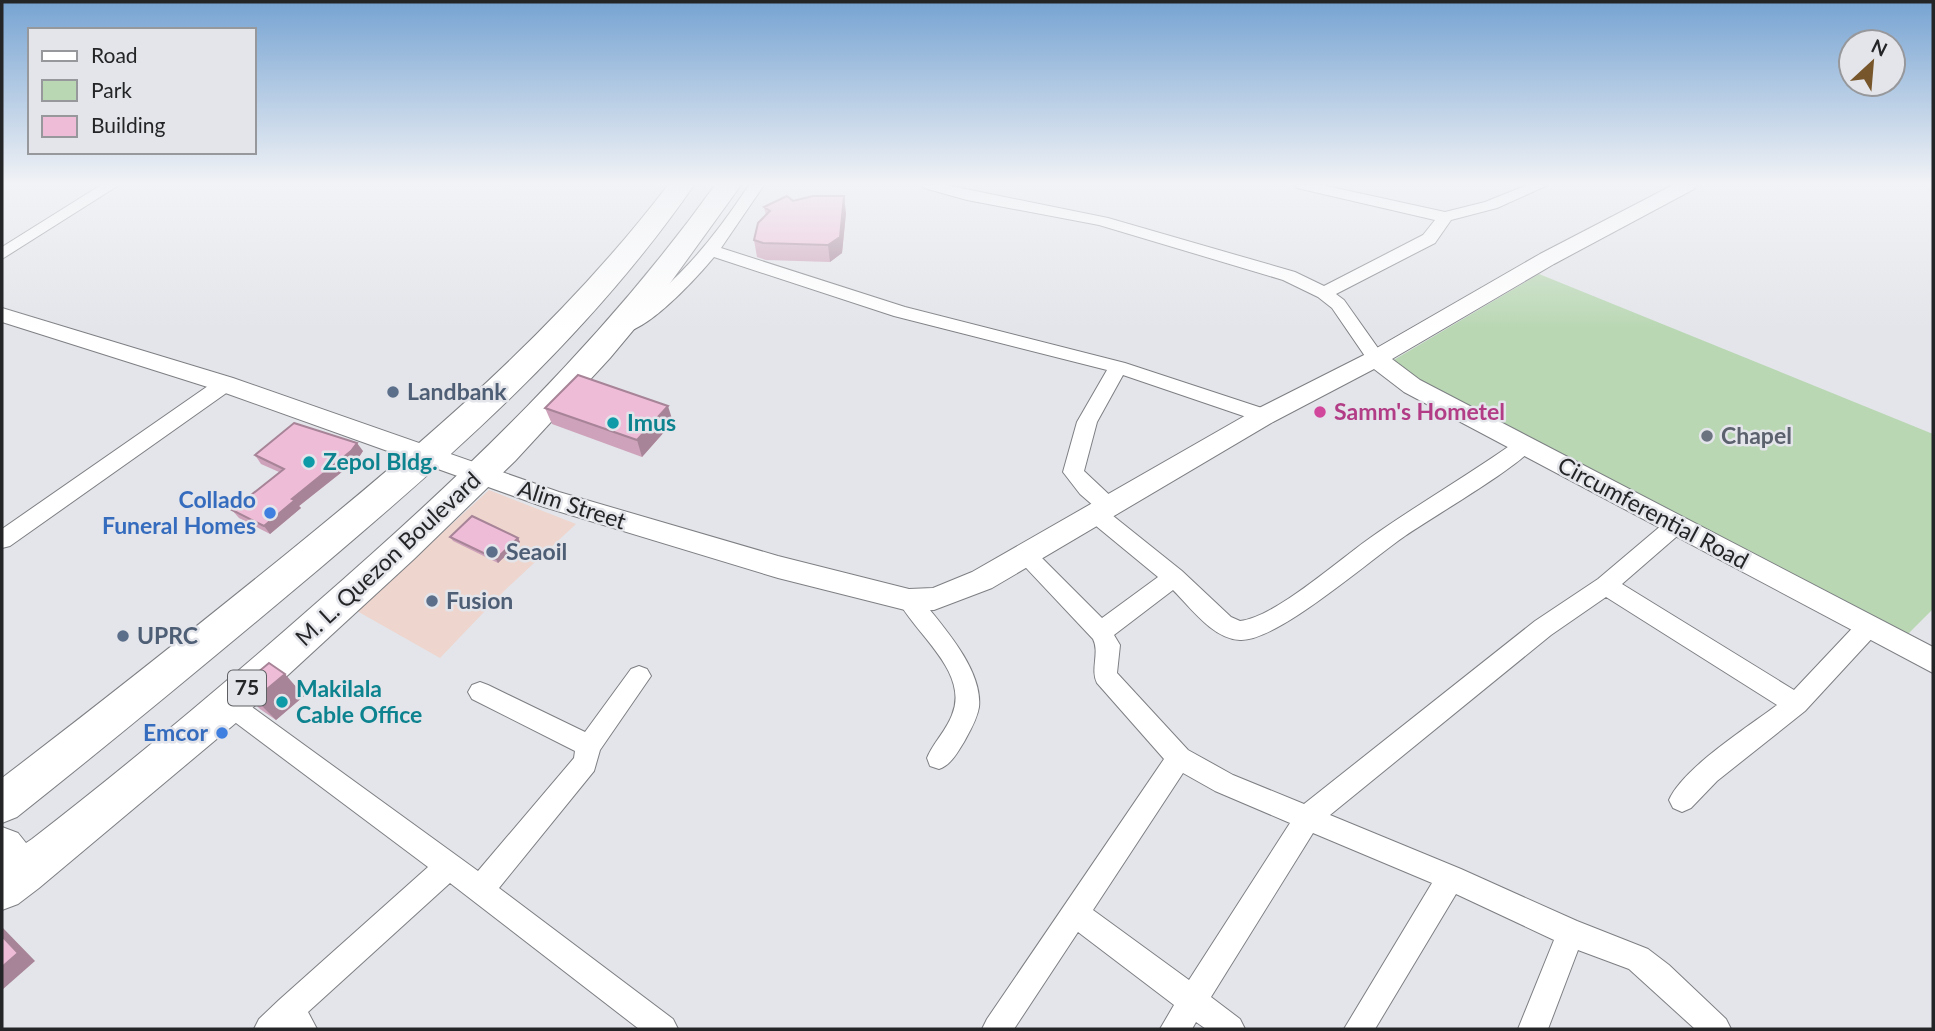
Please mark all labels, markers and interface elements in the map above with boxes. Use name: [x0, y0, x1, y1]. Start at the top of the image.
legend: [28, 28, 256, 154]
north arrow: [1837, 28, 1907, 98]
text: N: [1868, 34, 1891, 61]
text: Road: [91, 42, 138, 67]
text: Park: [91, 77, 132, 102]
text: Building: [91, 112, 166, 137]
place label: Landbank: [407, 377, 507, 405]
marker: Landbank: [385, 384, 401, 400]
place label: Samm's Hometel: [1334, 397, 1505, 425]
marker: Samm's Hometel: [1312, 404, 1328, 420]
place label: Imus: [627, 408, 676, 436]
marker: Imus: [605, 415, 621, 431]
place label: Chapel: [1721, 421, 1792, 449]
marker: Chapel: [1699, 428, 1715, 444]
place label: Zepol Bldg.: [323, 447, 438, 475]
street label: Circumferential Road: [1553, 450, 1754, 574]
marker: Zepol Bldg.: [301, 454, 317, 470]
street label: M. L. Quezon Boulevard: [289, 465, 486, 651]
street label: Alim Street: [515, 473, 631, 535]
place label: Collado Funeral Homes: [102, 485, 256, 539]
marker: Collado Funeral Homes: [262, 505, 278, 521]
place label: Seaoil: [506, 537, 567, 565]
marker: Seaoil: [484, 544, 500, 560]
place label: Fusion: [446, 586, 513, 614]
marker: Fusion: [424, 593, 440, 609]
place label: UPRC: [137, 621, 198, 649]
marker: UPRC: [115, 628, 131, 644]
road number: 75: [228, 670, 266, 706]
place label: Makilala Cable Office: [296, 674, 422, 728]
marker: Makilala Cable Office: [274, 694, 290, 710]
place label: Emcor: [143, 718, 208, 746]
marker: Emcor: [214, 725, 230, 741]

